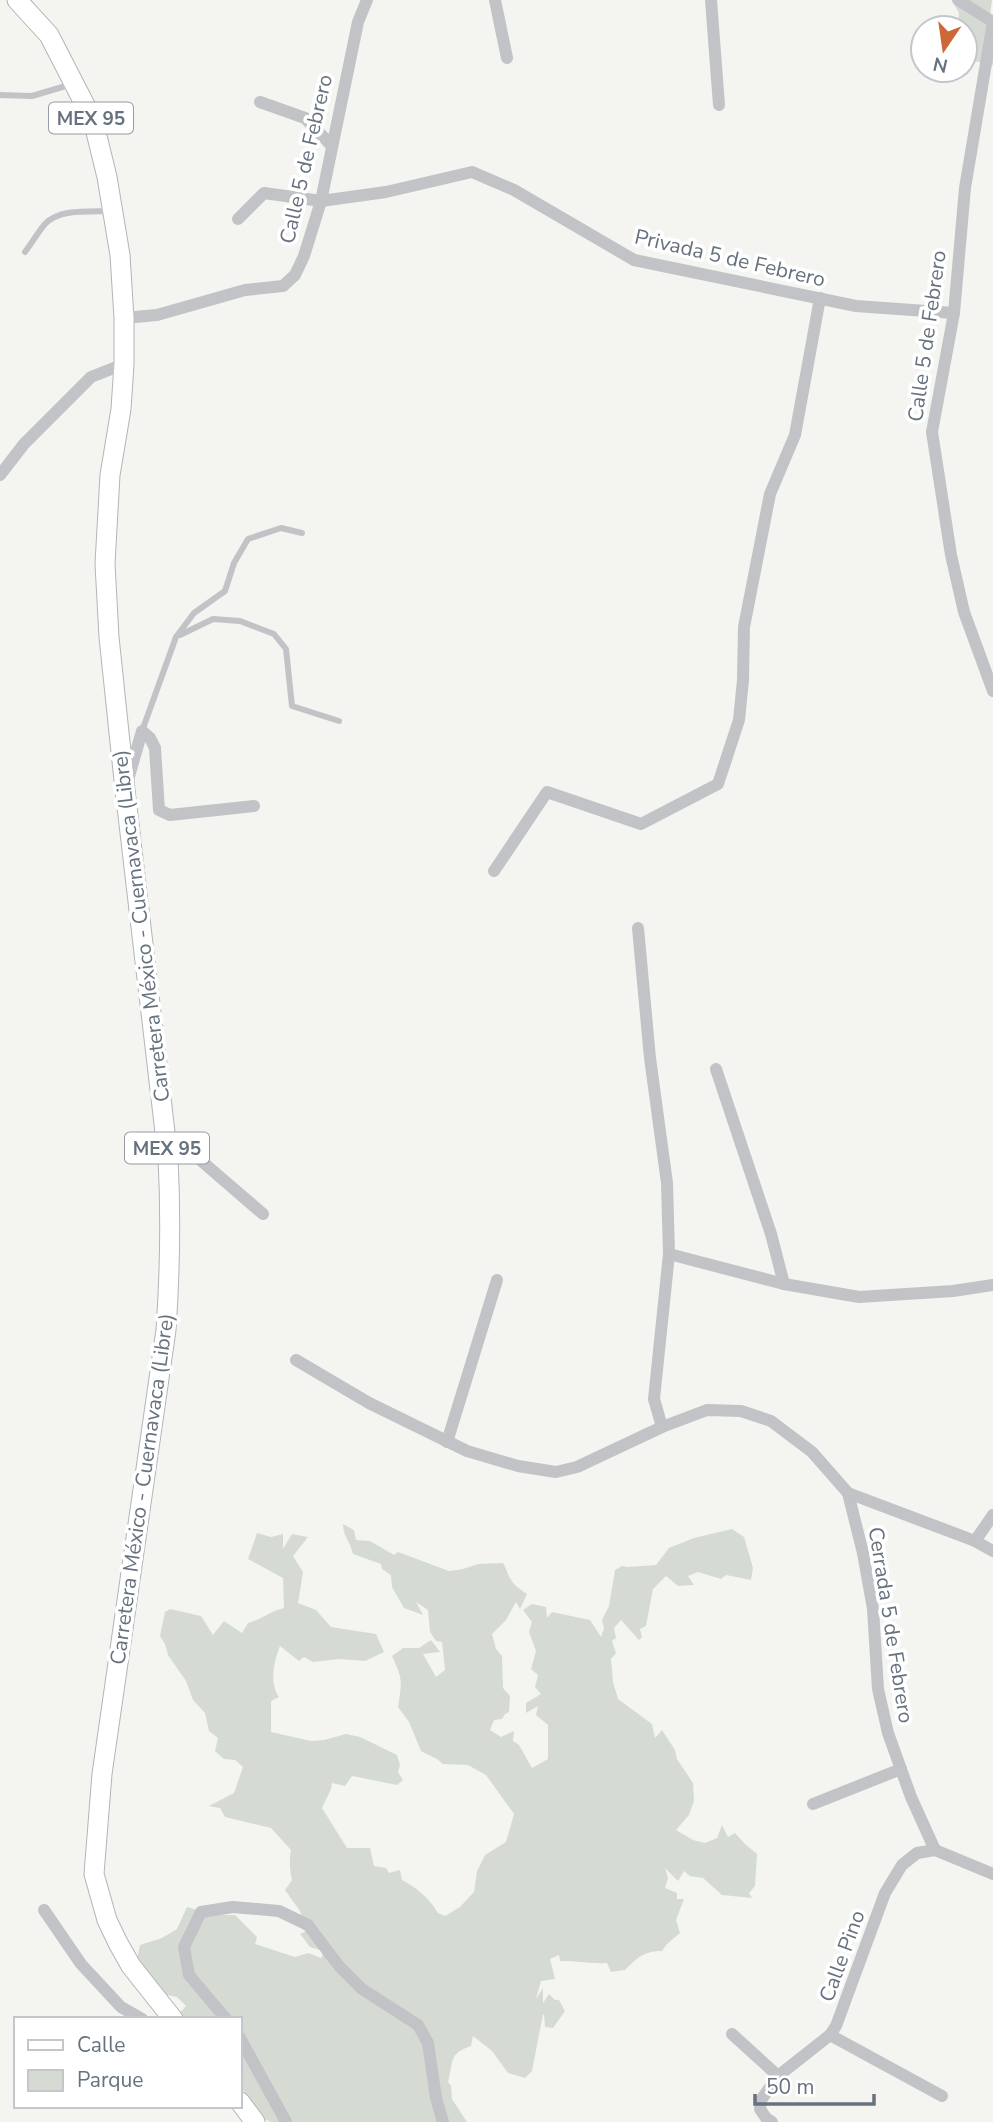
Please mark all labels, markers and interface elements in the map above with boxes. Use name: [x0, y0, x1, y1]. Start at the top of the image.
north arrow: [909, 14, 979, 84]
text: N: [931, 50, 950, 79]
street label: Calle 5 de Febrero: [273, 72, 339, 246]
road number: MEX 95: [49, 102, 133, 134]
street label: Privada 5 de Febrero: [632, 222, 828, 294]
street label: Calle 5 de Febrero: [901, 249, 953, 423]
street label: Carretera México - Cuernavaca (Libre): [105, 748, 177, 1104]
road number: MEX 95: [125, 1132, 209, 1164]
street label: Carretera México - Cuernavaca (Libre): [103, 1311, 181, 1667]
street label: Cerrada 5 de Febrero: [862, 1525, 920, 1725]
street label: Calle Pino: [812, 1906, 872, 2006]
legend: [14, 2017, 242, 2108]
text: Calle: [77, 2031, 125, 2059]
scale bar: [755, 2062, 874, 2106]
text: Parque: [77, 2066, 144, 2094]
text: 50 m: [766, 2073, 815, 2101]

